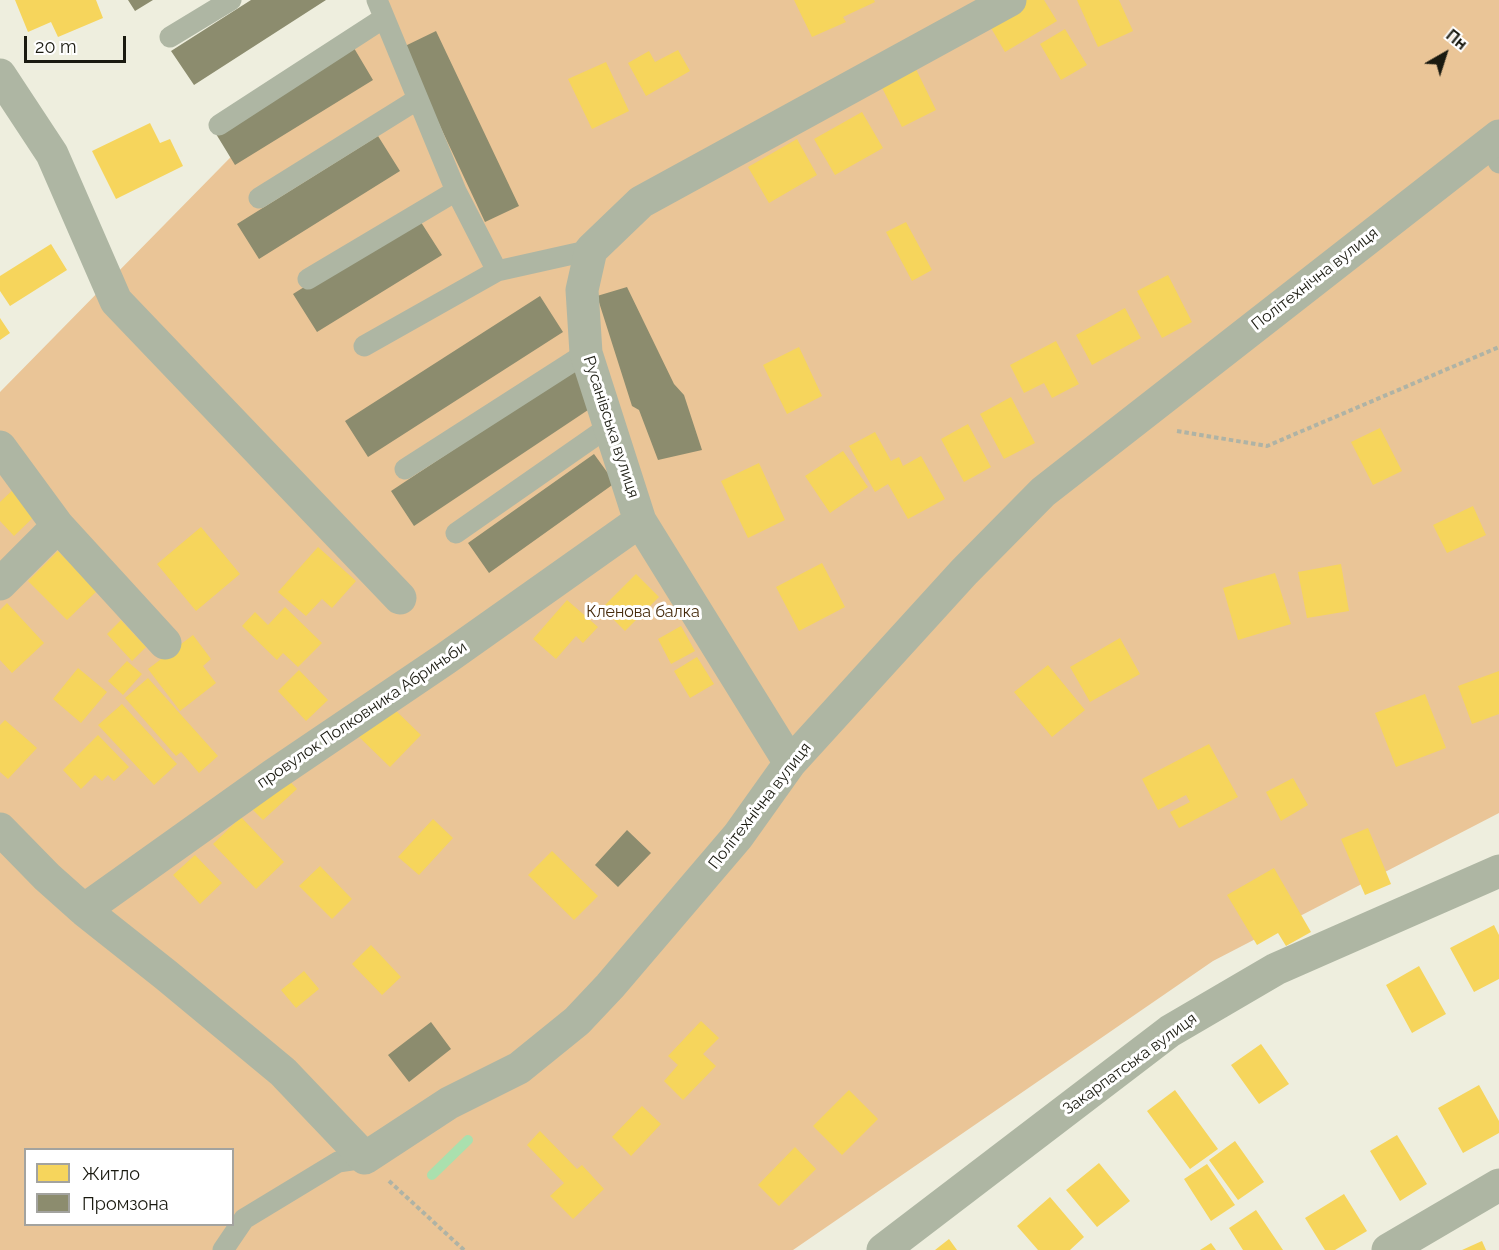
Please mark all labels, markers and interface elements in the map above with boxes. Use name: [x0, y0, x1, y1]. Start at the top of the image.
scale bar: [27, 24, 129, 62]
north arrow: [1415, 24, 1475, 84]
text: Пн: [1442, 26, 1471, 54]
text: 20 m: [35, 36, 77, 57]
street label: Політехнічна вулиця: [1248, 224, 1382, 334]
street label: Русанівська вулиця: [579, 354, 643, 500]
park label: Кленова балка: [586, 602, 700, 622]
street label: провулок Полковника Абриньби: [254, 638, 470, 792]
street label: Політехнічна вулиця: [705, 739, 815, 873]
street label: Закарпатська вулиця: [1059, 1009, 1201, 1119]
legend: [24, 1148, 234, 1226]
text: Житло: [82, 1163, 140, 1184]
text: Промзона: [82, 1193, 169, 1214]

